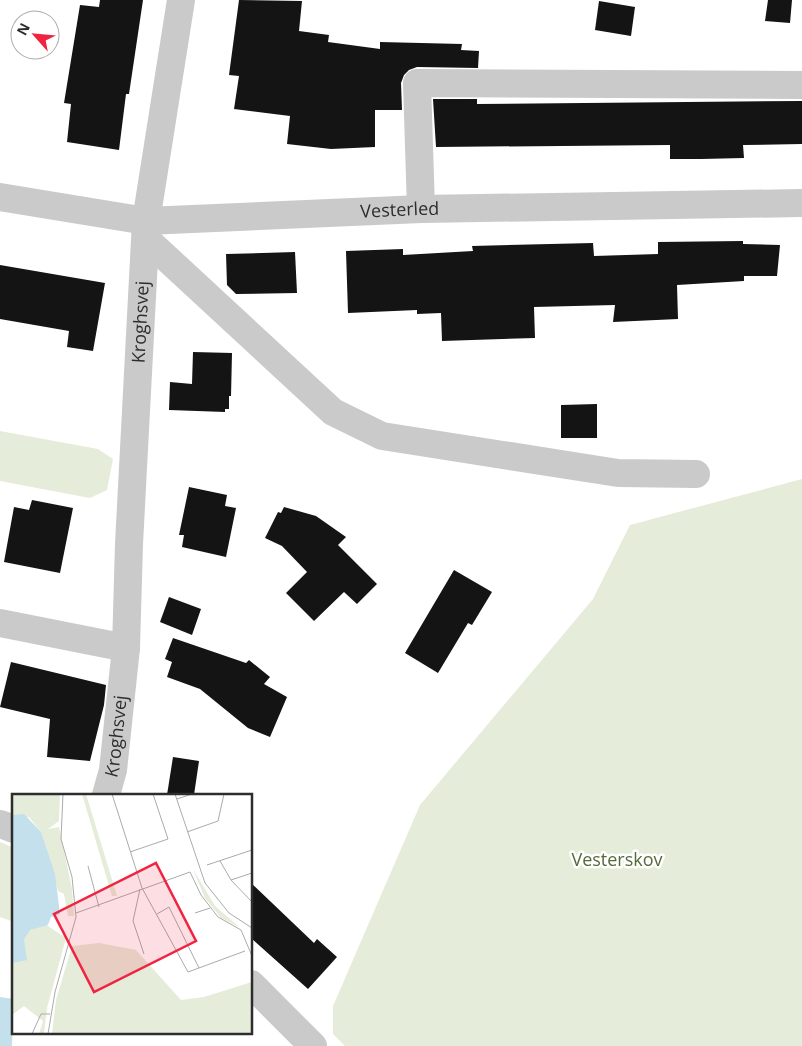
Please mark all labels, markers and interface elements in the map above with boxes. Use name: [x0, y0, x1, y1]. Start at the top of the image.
north arrow: [10, 10, 60, 60]
text: N: [12, 19, 34, 38]
street label: Vesterled: [360, 196, 439, 223]
street label: Kroghsvej: [126, 280, 154, 364]
street label: Kroghsvej: [99, 694, 132, 780]
inset map: [12, 794, 252, 1034]
park label: Vesterskov: [571, 847, 663, 871]

